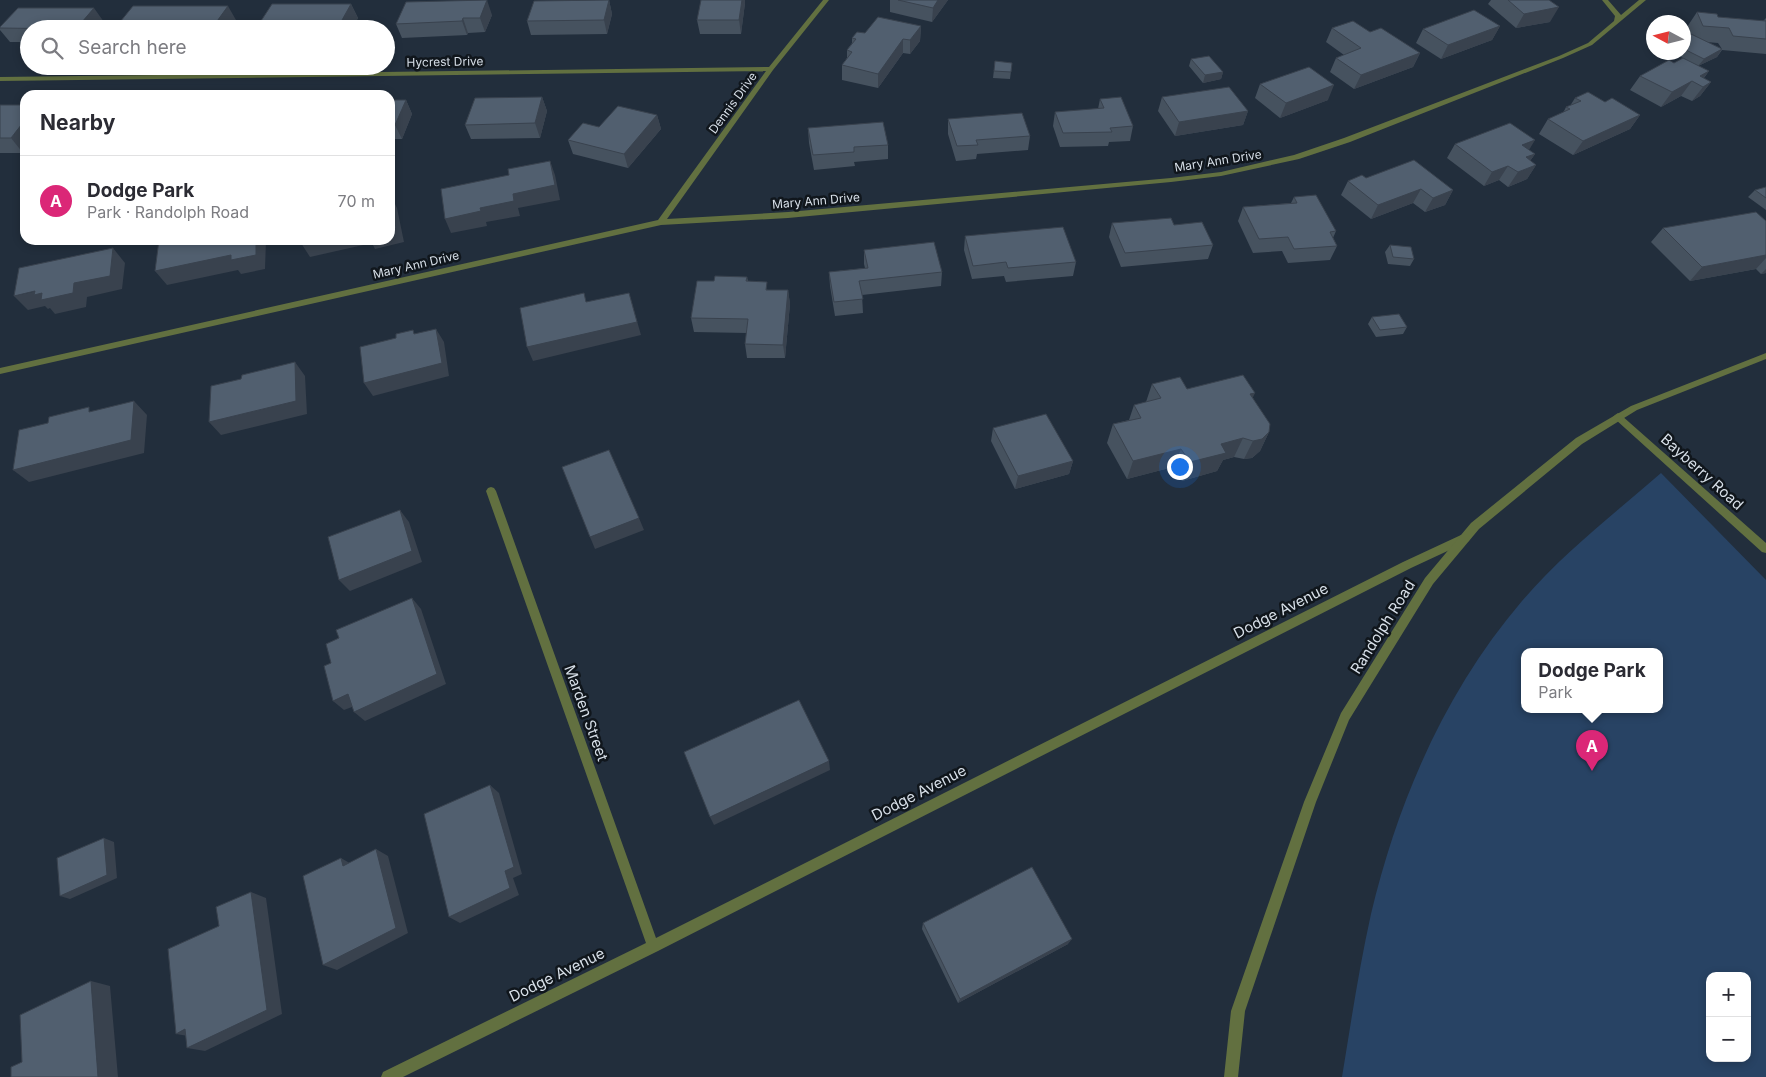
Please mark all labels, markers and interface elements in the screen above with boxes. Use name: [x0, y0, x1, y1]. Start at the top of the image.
north arrow: [1646, 15, 1691, 60]
search box: [20, 20, 395, 75]
icon: search: [38, 34, 66, 62]
text: Search here: [78, 36, 187, 59]
street label: Hycrest Drive: [406, 53, 484, 70]
street label: Dennis Drive: [705, 69, 760, 136]
text: Nearby: [40, 110, 115, 135]
street label: Mary Ann Drive: [1173, 146, 1263, 175]
text: Dodge Park: [87, 179, 194, 202]
street label: Mary Ann Drive: [771, 189, 860, 212]
text: A: [50, 191, 62, 211]
text: 70 m: [338, 191, 375, 211]
text: Park · Randolph Road: [87, 202, 249, 222]
street label: Mary Ann Drive: [371, 247, 460, 282]
street label: Bayberry Road: [1657, 429, 1748, 514]
your location: [1167, 454, 1193, 480]
street label: Randolph Road: [1346, 576, 1419, 677]
street label: Dodge Avenue: [1230, 579, 1331, 643]
popup: [1521, 648, 1663, 713]
text: Dodge Park: [1538, 659, 1646, 682]
street label: Marden Street: [560, 662, 613, 763]
text: Park: [1538, 682, 1573, 702]
pin: A: [1576, 730, 1608, 771]
street label: Dodge Avenue: [868, 761, 969, 825]
street label: Dodge Avenue: [506, 943, 608, 1006]
map controls: [1706, 972, 1751, 1062]
button: +: [1706, 972, 1751, 1017]
button: −: [1706, 1017, 1751, 1062]

